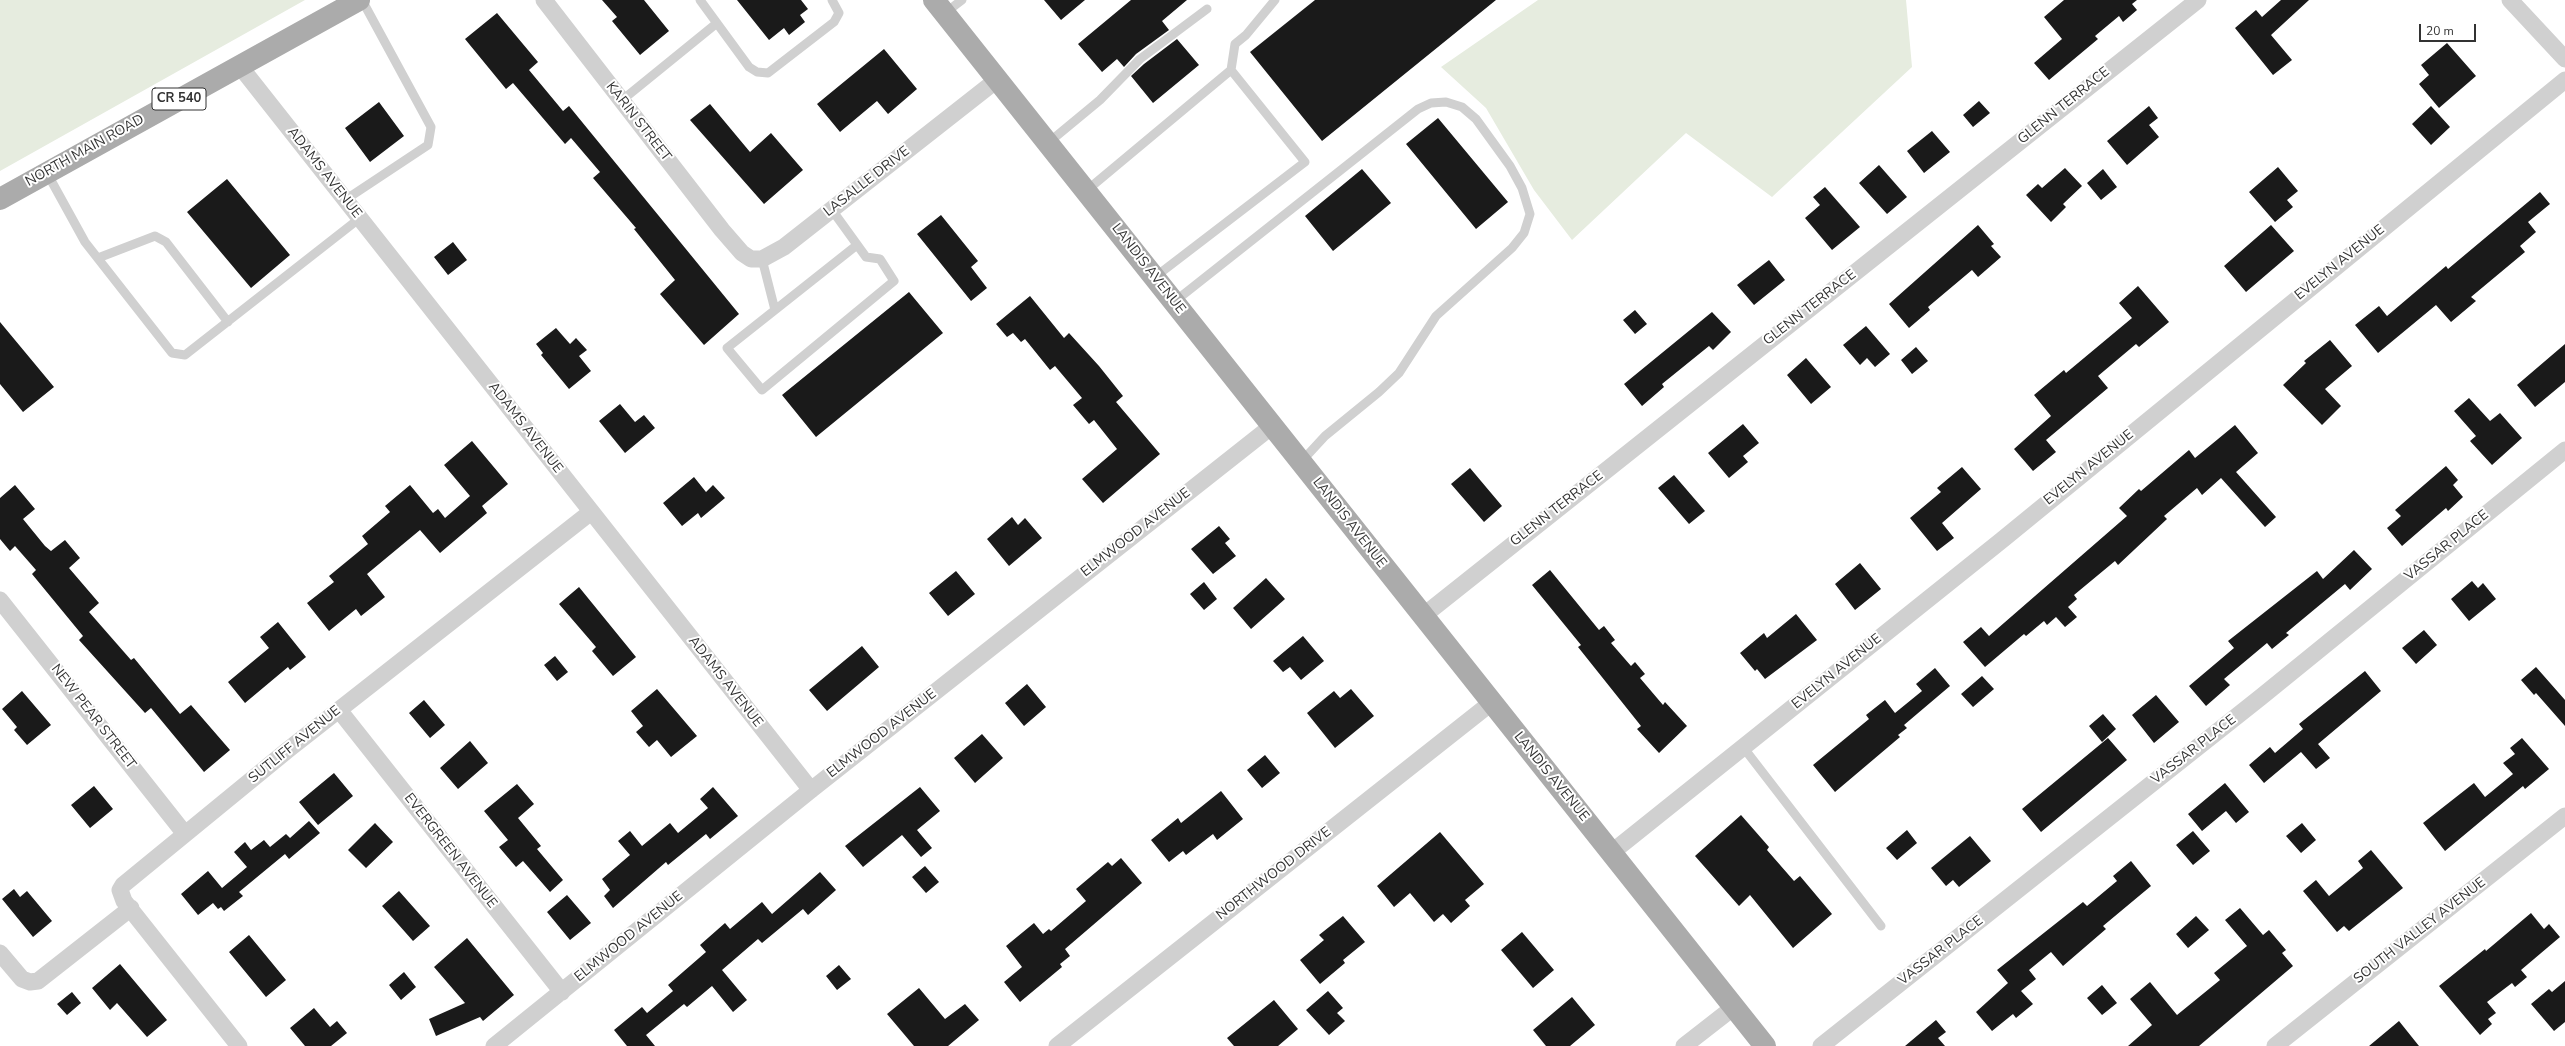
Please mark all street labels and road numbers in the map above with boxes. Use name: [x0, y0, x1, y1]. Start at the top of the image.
street label: GLENN TERRACE: [2015, 64, 2113, 148]
street label: KARIN STREET: [602, 79, 674, 165]
road number: CR 540: [152, 88, 206, 110]
street label: NORTH MAIN ROAD: [23, 111, 147, 191]
street label: ADAMS AVENUE: [283, 124, 365, 222]
street label: LASALLE DRIVE: [821, 143, 913, 221]
street label: LANDIS AVENUE: [1108, 220, 1188, 318]
street label: EVELYN AVENUE: [2292, 222, 2388, 304]
street label: GLENN TERRACE: [1760, 267, 1860, 349]
street label: ADAMS AVENUE: [484, 379, 566, 477]
street label: EVELYN AVENUE: [2041, 427, 2137, 509]
street label: GLENN TERRACE: [1507, 468, 1607, 550]
street label: LANDIS AVENUE: [1309, 474, 1389, 572]
street label: ELMWOOD AVENUE: [1078, 485, 1194, 581]
street label: VASSAR PLACE: [2402, 507, 2492, 585]
street label: EVELYN AVENUE: [1789, 631, 1885, 713]
street label: ADAMS AVENUE: [684, 633, 766, 731]
street label: NEW PEAR STREET: [47, 661, 139, 773]
street label: ELMWOOD AVENUE: [824, 686, 940, 782]
street label: SUTLIFF AVENUE: [246, 703, 344, 787]
street label: VASSAR PLACE: [2148, 712, 2240, 788]
street label: LANDIS AVENUE: [1510, 729, 1592, 825]
street label: EVERGREEN AVENUE: [400, 790, 500, 912]
street label: NORTHWOOD DRIVE: [1213, 824, 1335, 924]
street label: SOUTH VALLEY AVENUE: [2351, 874, 2489, 988]
street label: ELMWOOD AVENUE: [572, 888, 686, 986]
street label: VASSAR PLACE: [1895, 913, 1987, 989]

